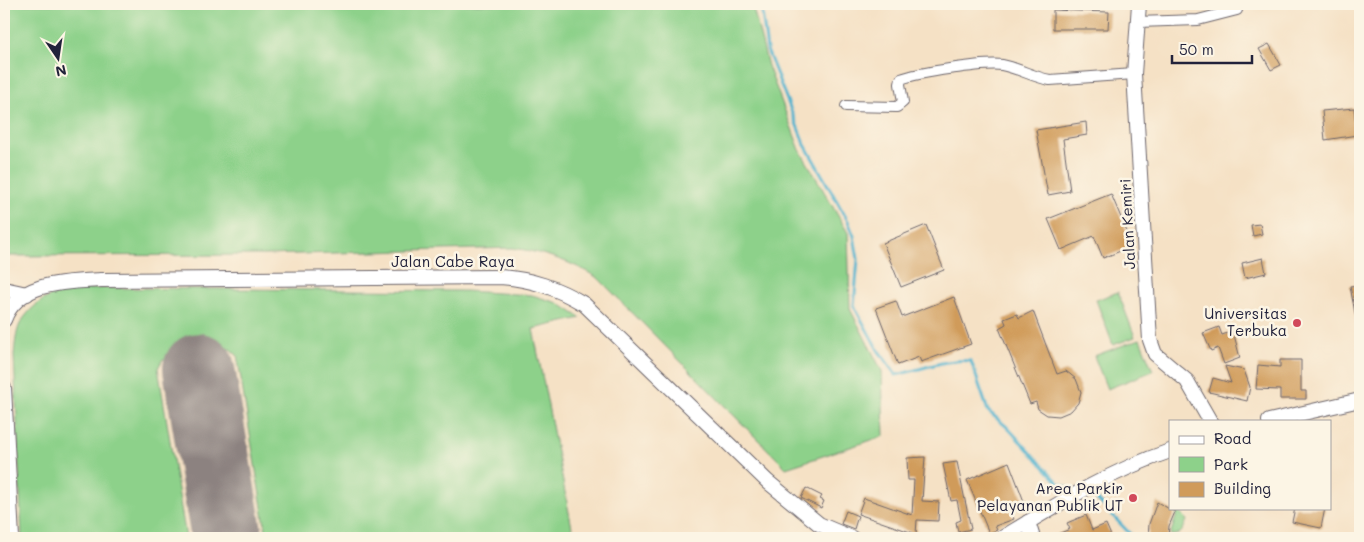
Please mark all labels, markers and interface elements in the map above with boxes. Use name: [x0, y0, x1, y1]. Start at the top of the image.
north arrow: [32, 32, 82, 82]
scale bar: [1172, 32, 1252, 64]
text: 50 m: [1179, 39, 1214, 59]
text: N: [54, 61, 68, 82]
street label: Jalan Kemiri: [1115, 178, 1139, 270]
street label: Jalan Cabe Raya: [391, 251, 515, 271]
place label: Universitas Terbuka: [1204, 303, 1287, 340]
marker: Universitas Terbuka: [1291, 317, 1303, 329]
legend: [1169, 420, 1332, 510]
text: Road: [1214, 428, 1251, 448]
text: Park: [1214, 454, 1248, 474]
place label: Area Parkir Pelayanan Publik UT: [977, 478, 1123, 515]
text: Building: [1214, 478, 1271, 498]
marker: Area Parkir Pelayanan Publik UT: [1127, 492, 1139, 504]

